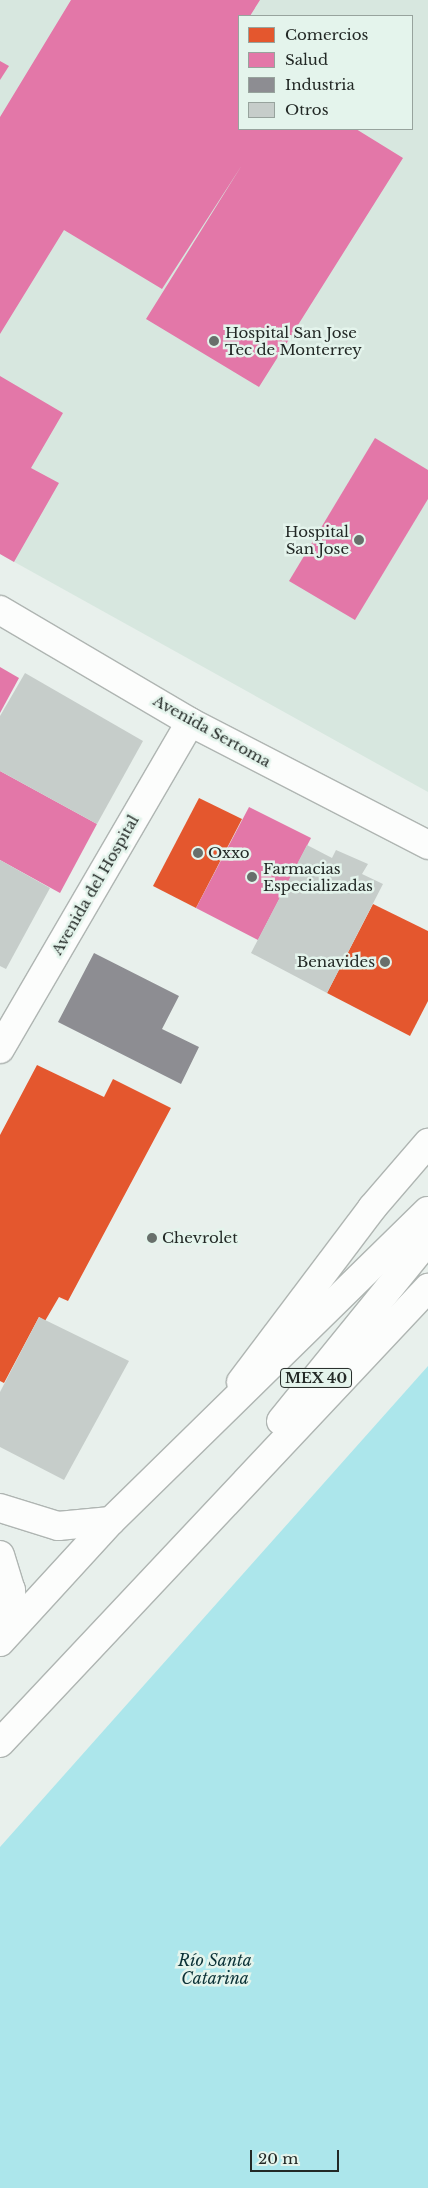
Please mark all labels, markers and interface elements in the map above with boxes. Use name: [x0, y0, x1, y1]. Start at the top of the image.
legend: [238, 15, 413, 130]
text: Comercios: [285, 25, 368, 44]
text: Salud: [285, 50, 328, 69]
text: Industria: [285, 75, 355, 94]
text: Otros: [285, 100, 328, 119]
place label: Hospital San Jose Tec de Monterrey: [225, 323, 362, 358]
marker: Hospital San Jose Tec de Monterrey: [207, 334, 221, 348]
place label: Hospital San Jose: [285, 522, 349, 557]
marker: Hospital San Jose: [353, 534, 365, 546]
street label: Avenida Sertoma: [150, 691, 274, 771]
street label: Avenida del Hospital: [48, 812, 142, 958]
place label: Oxxo: [208, 844, 250, 862]
marker: Oxxo: [192, 847, 204, 859]
place label: Farmacias Especializadas: [263, 859, 373, 894]
marker: Farmacias Especializadas: [245, 870, 259, 884]
place label: Benavides: [297, 953, 375, 971]
marker: Benavides: [379, 956, 391, 968]
place label: Chevrolet: [162, 1229, 238, 1247]
marker: Chevrolet: [146, 1232, 158, 1244]
road number: MEX 40: [280, 1366, 352, 1390]
water label: Río Santa Catarina: [178, 1950, 252, 1988]
scale bar: [253, 2140, 342, 2172]
text: 20 m: [258, 2149, 298, 2168]

